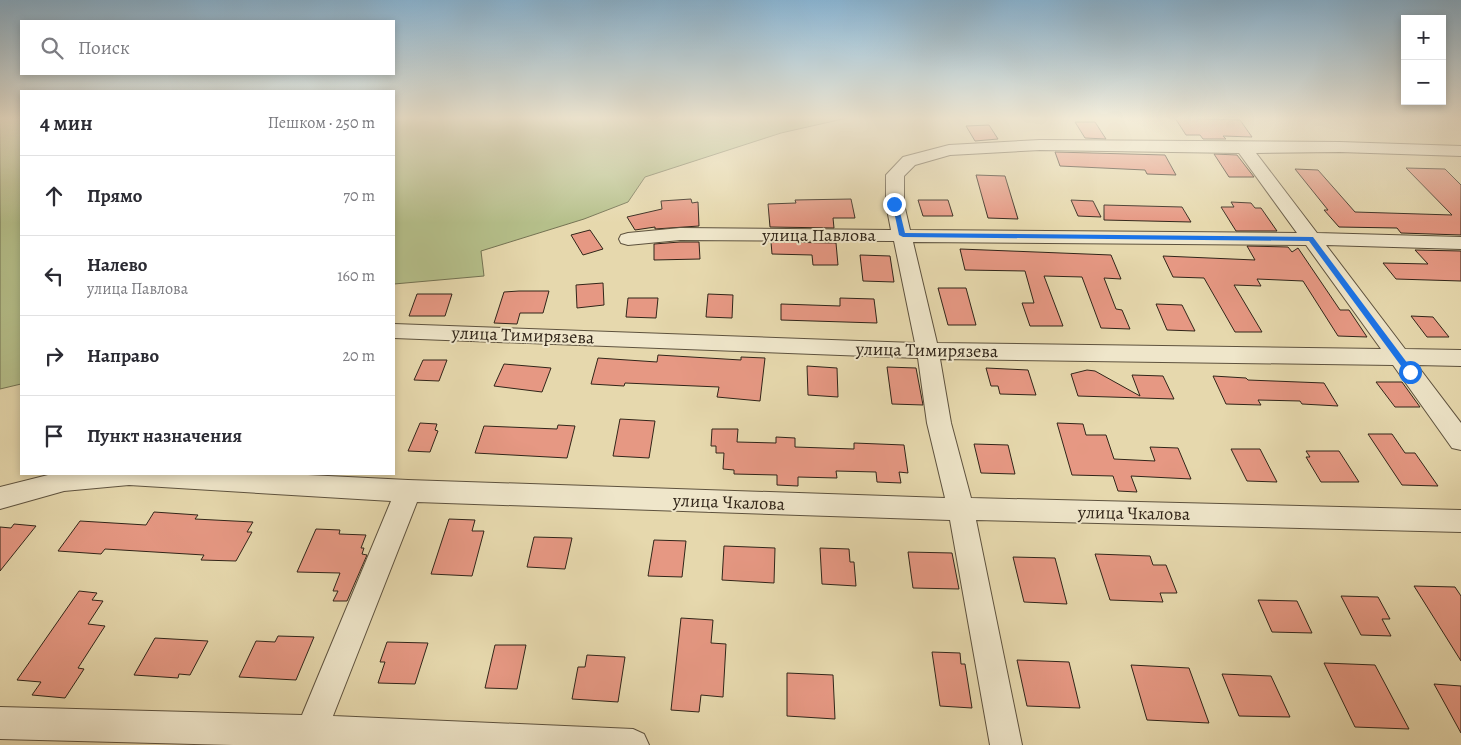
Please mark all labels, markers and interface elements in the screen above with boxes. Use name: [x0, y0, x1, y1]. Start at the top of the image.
map controls: [1401, 15, 1446, 105]
button: +: [1401, 15, 1446, 60]
search box: [20, 20, 395, 75]
icon: search: [38, 34, 66, 62]
text: Поиск: [78, 35, 130, 61]
button: −: [1401, 60, 1446, 105]
text: 4 мин: [40, 109, 93, 137]
text: Пешком · 250 m: [268, 112, 375, 134]
icon: ahead: [40, 182, 68, 210]
text: Прямо: [87, 183, 142, 209]
text: 70 m: [343, 185, 375, 207]
route end: [883, 193, 906, 216]
street label: улица Павлова: [761, 223, 877, 247]
text: Налево: [87, 252, 147, 278]
icon: left: [40, 262, 68, 290]
text: 160 m: [337, 265, 375, 287]
text: улица Павлова: [87, 278, 188, 300]
street label: улица Тимирязева: [450, 320, 595, 350]
street label: улица Тимирязева: [855, 337, 999, 363]
icon: right: [40, 342, 68, 370]
text: Направо: [87, 343, 159, 369]
text: 20 m: [342, 345, 375, 367]
route start: [1399, 361, 1422, 384]
icon: arrive: [40, 422, 68, 450]
text: Пункт назначения: [87, 423, 242, 449]
street label: улица Чкалова: [671, 488, 786, 516]
street label: улица Чкалова: [1077, 500, 1191, 526]

